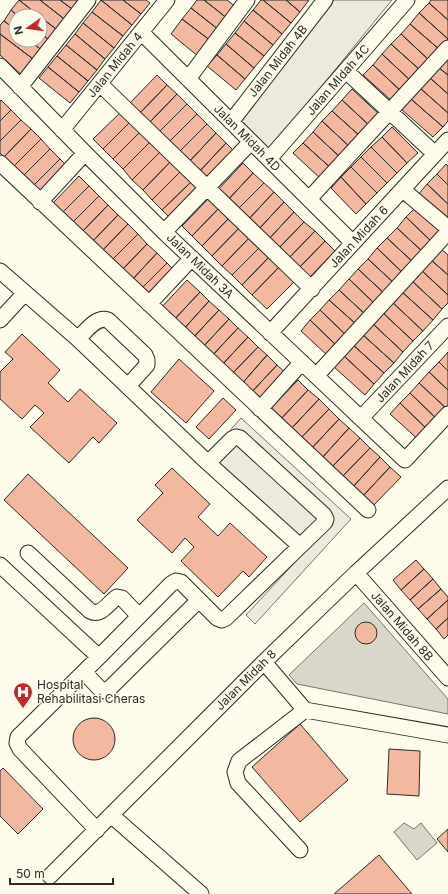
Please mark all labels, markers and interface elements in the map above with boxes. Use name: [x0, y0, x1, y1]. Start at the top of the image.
north arrow: [8, 8, 48, 48]
street label: Jalan Midah 4B: [245, 21, 311, 100]
text: N: [10, 25, 26, 36]
street label: Jalan Midah 4: [84, 29, 146, 100]
street label: Jalan MIdah 4C: [303, 41, 373, 118]
street label: Jalan Midah 4D: [211, 101, 284, 174]
street label: Jalan Midah 6: [326, 202, 391, 271]
street label: Jalan Midah 3A: [164, 230, 237, 301]
street label: Jalan Midah 7: [372, 338, 437, 406]
street label: Jalan Midah 8B: [368, 588, 437, 664]
street label: Jalan Midah 8: [212, 646, 279, 713]
place label: Hospital Rehabilitasi Cheras: [37, 677, 145, 706]
hospital icon: Hospital Rehabilitasi Cheras: [12, 681, 34, 709]
scale bar: [10, 860, 113, 886]
text: 50 m: [16, 866, 45, 881]

